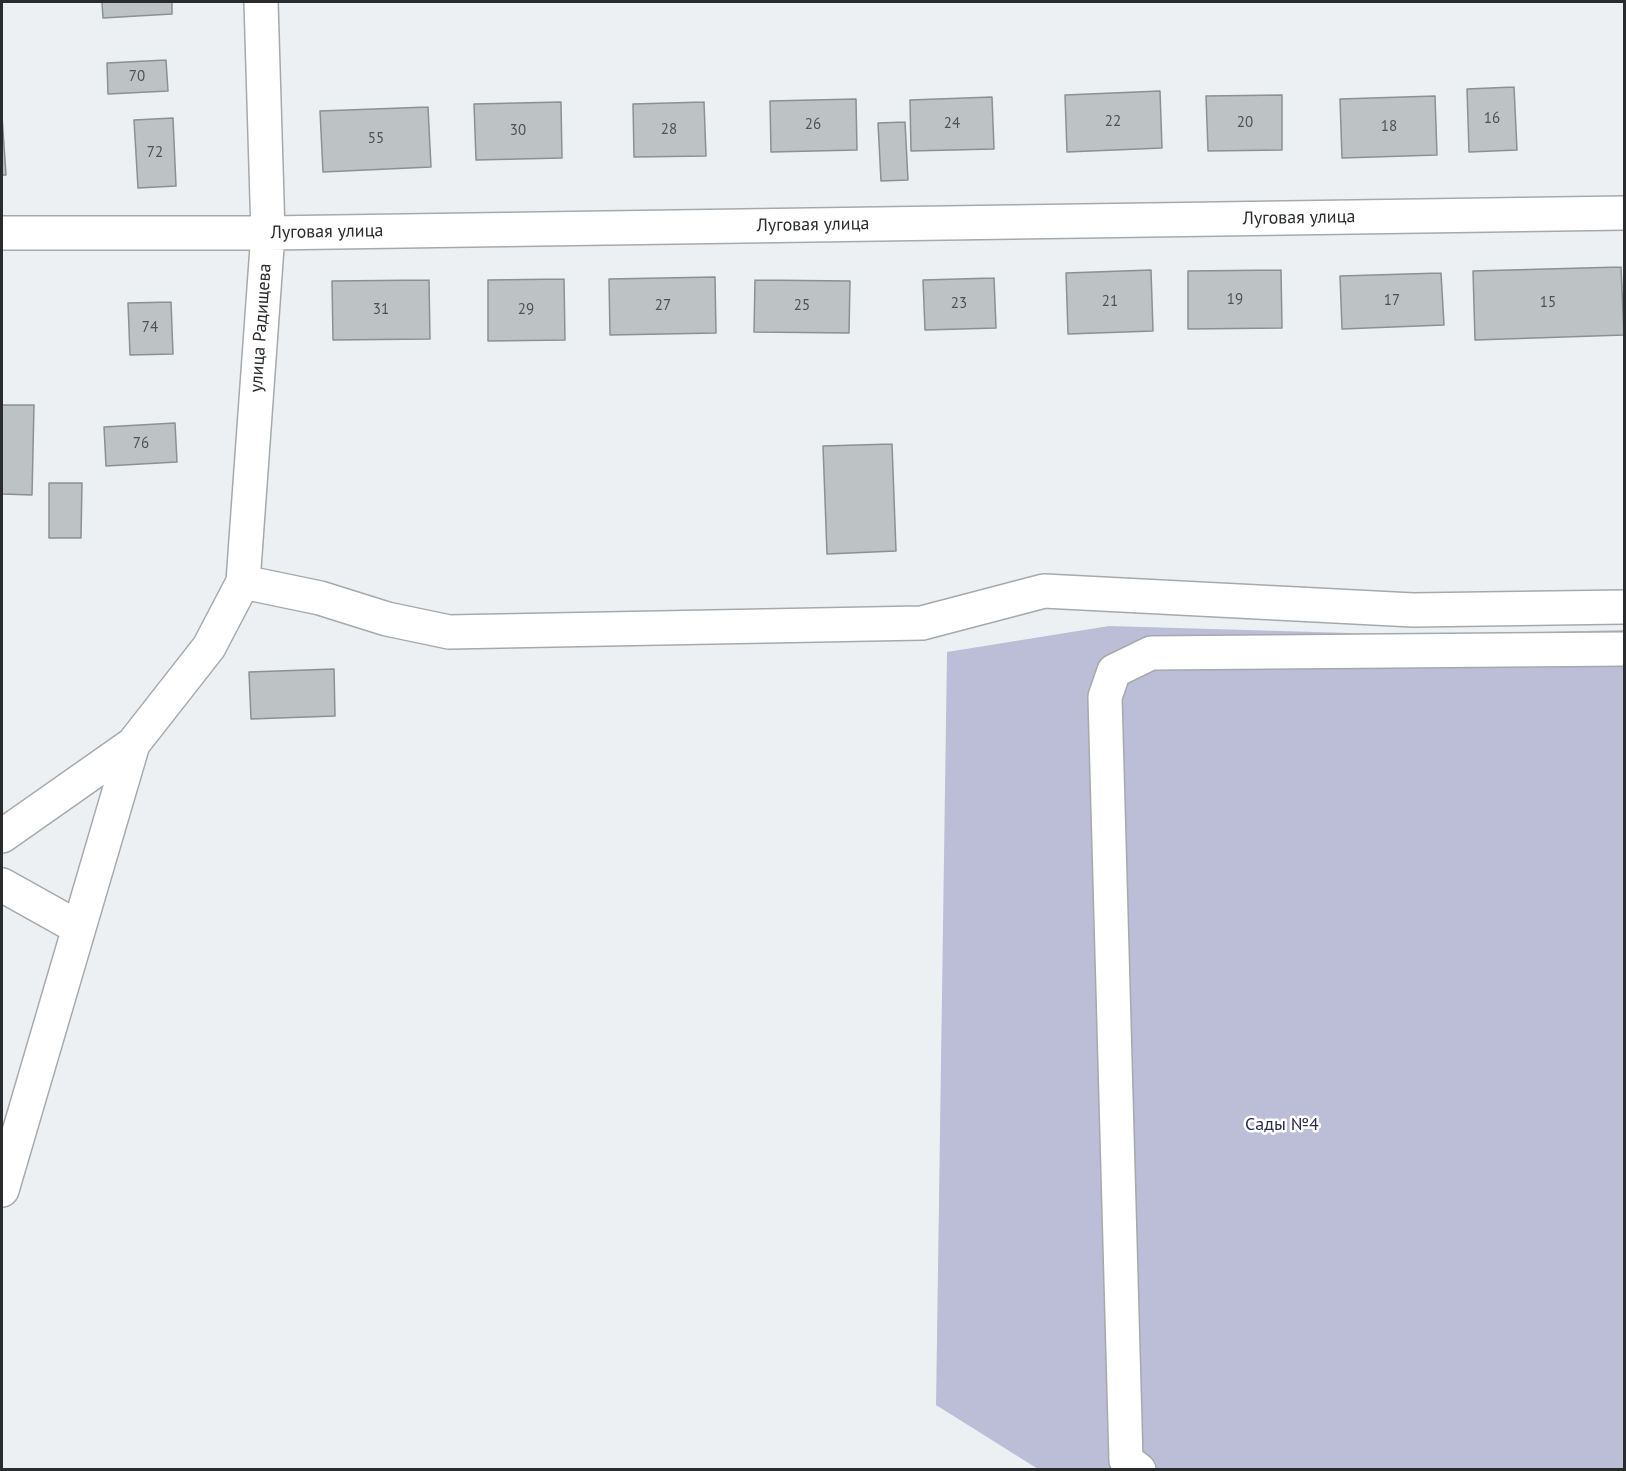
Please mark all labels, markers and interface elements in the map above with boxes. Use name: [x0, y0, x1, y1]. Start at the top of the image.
house number: 70: [129, 68, 145, 86]
house number: 16: [1484, 110, 1500, 128]
house number: 22: [1105, 113, 1121, 131]
house number: 20: [1237, 114, 1253, 132]
house number: 24: [944, 115, 960, 133]
house number: 26: [805, 116, 821, 134]
house number: 18: [1381, 118, 1397, 136]
house number: 28: [661, 121, 677, 139]
house number: 30: [510, 122, 526, 140]
house number: 55: [368, 130, 384, 148]
house number: 72: [147, 144, 163, 162]
street label: Луговая улица: [1242, 206, 1356, 230]
street label: Луговая улица: [756, 213, 870, 237]
street label: Луговая улица: [270, 220, 384, 244]
street label: улица Радищева: [246, 263, 276, 393]
house number: 19: [1227, 291, 1243, 309]
house number: 17: [1384, 292, 1400, 310]
house number: 21: [1102, 293, 1118, 311]
house number: 15: [1540, 294, 1556, 312]
house number: 23: [951, 295, 967, 313]
house number: 27: [655, 297, 671, 315]
house number: 25: [794, 297, 810, 315]
house number: 31: [373, 301, 389, 319]
house number: 29: [518, 301, 534, 319]
house number: 74: [142, 319, 158, 337]
house number: 76: [133, 435, 149, 453]
park label: Сады №4: [1245, 1114, 1319, 1136]

